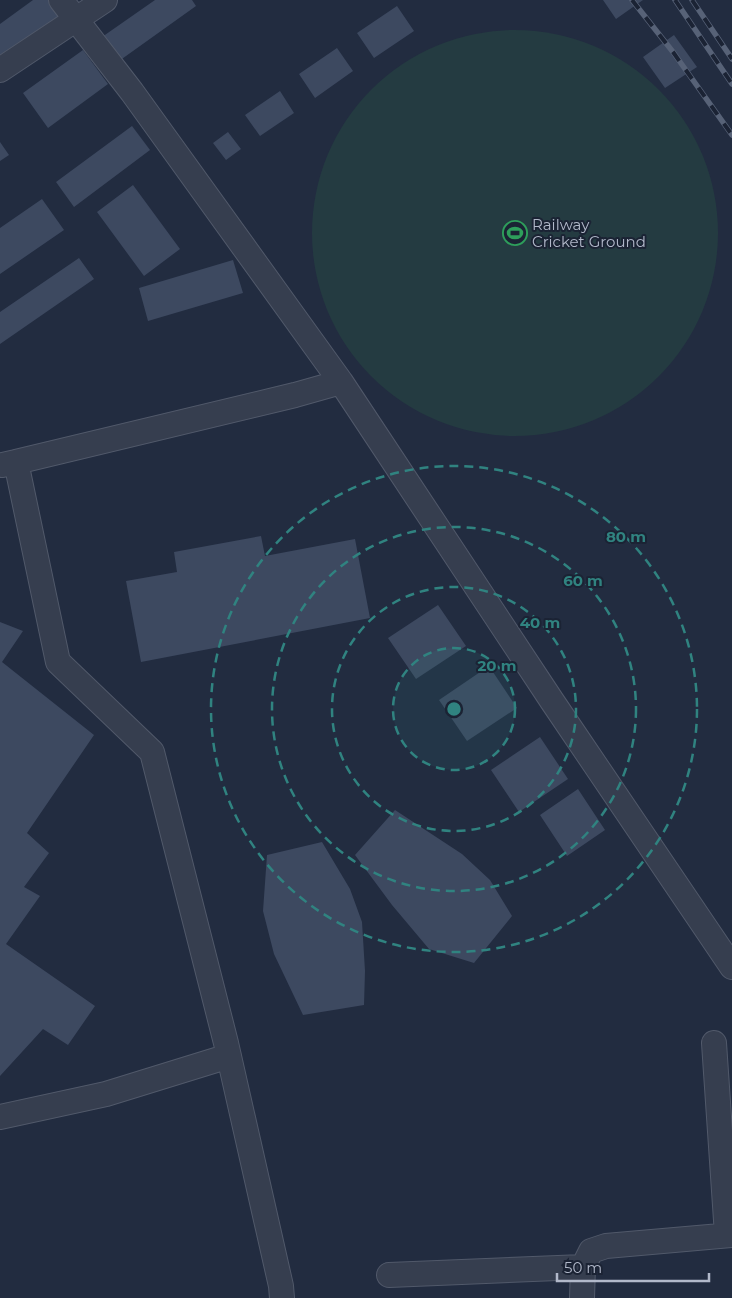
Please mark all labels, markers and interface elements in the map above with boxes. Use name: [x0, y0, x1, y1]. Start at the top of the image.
place label: Railway Cricket Ground: [532, 215, 646, 251]
sports icon: Railway Cricket Ground: [502, 220, 528, 246]
text: 80 m: [606, 527, 646, 546]
text: 60 m: [563, 571, 603, 590]
text: 40 m: [520, 613, 560, 632]
text: 20 m: [477, 656, 517, 675]
centre of rings: [445, 700, 463, 718]
scale bar: [557, 1250, 710, 1282]
text: 50 m: [564, 1258, 602, 1277]

